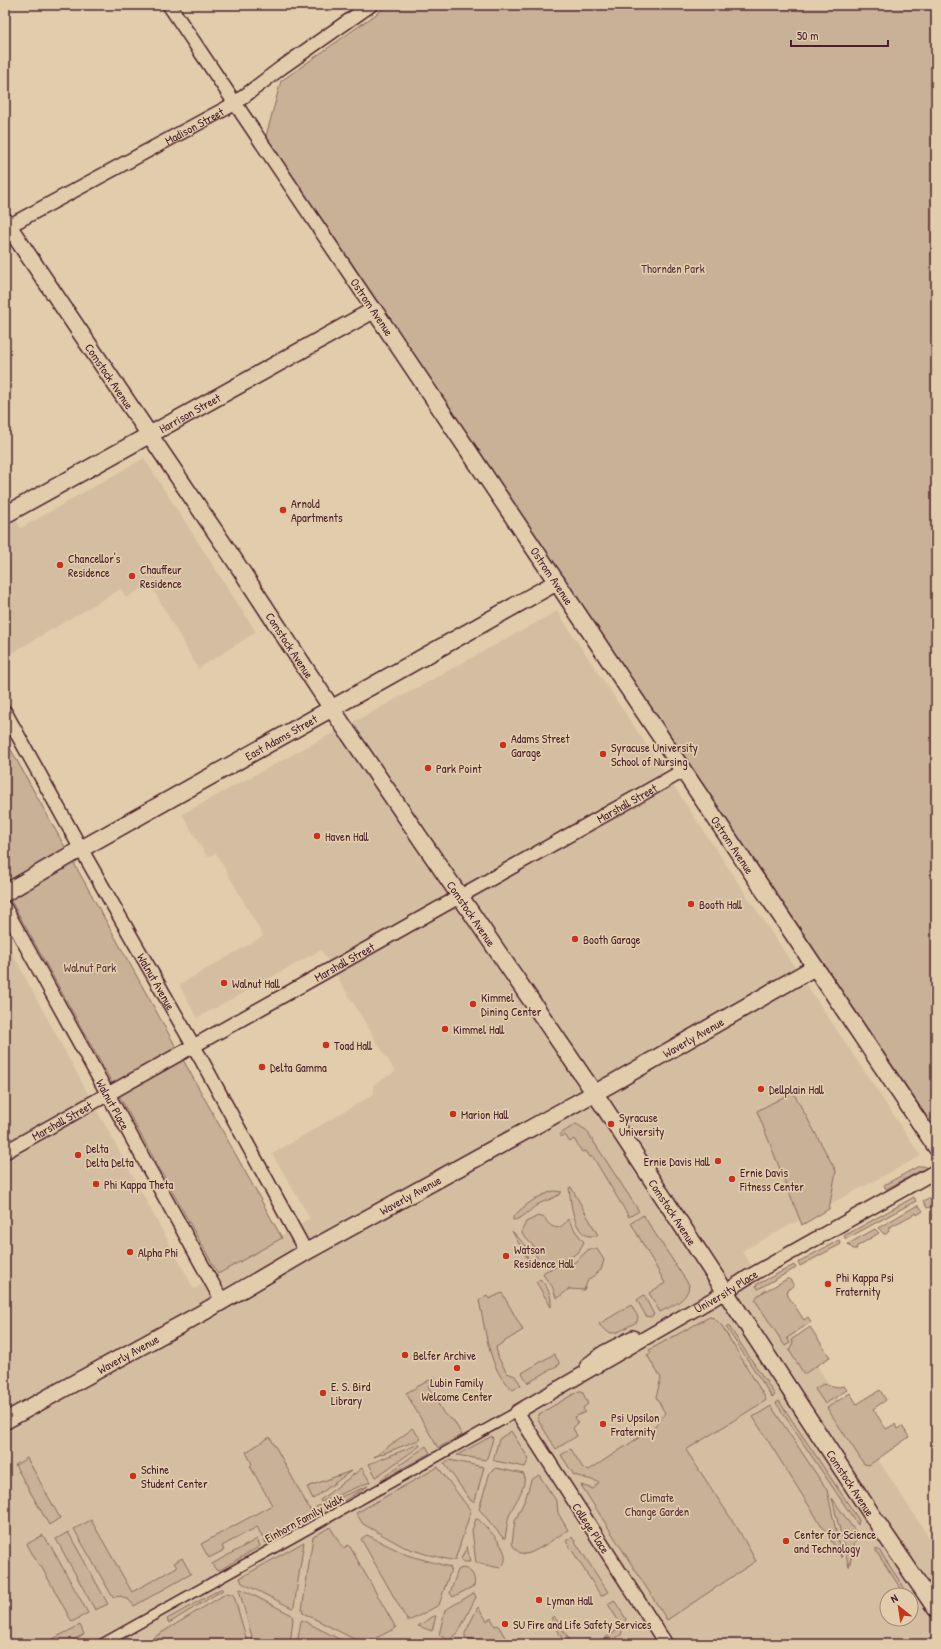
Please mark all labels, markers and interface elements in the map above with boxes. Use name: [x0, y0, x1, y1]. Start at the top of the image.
scale bar: [791, 22, 888, 48]
text: 50 m: [797, 27, 818, 44]
street label: Madison Street: [161, 102, 227, 149]
park label: Thornden Park: [641, 260, 705, 277]
street label: Ostrom Avenue: [346, 275, 398, 339]
street label: Comstock Avenue: [81, 340, 138, 412]
street label: Harrison Street: [156, 388, 224, 436]
place label: Arnold Apartments: [291, 495, 343, 526]
marker: Arnold Apartments: [278, 505, 288, 515]
street label: Ostrom Avenue: [527, 543, 578, 608]
place label: Chancellor's Residence: [68, 550, 121, 581]
marker: Chancellor's Residence: [55, 560, 65, 570]
place label: Chauffeur Residence: [140, 561, 182, 592]
marker: Chauffeur Residence: [127, 571, 137, 581]
street label: Comstock Avenue: [262, 609, 318, 682]
street label: East Adams Street: [242, 709, 321, 764]
place label: Adams Street Garage: [511, 730, 571, 761]
place label: Syracuse University School of Nursing: [611, 739, 698, 770]
marker: Adams Street Garage: [498, 740, 508, 750]
marker: Syracuse University School of Nursing: [598, 749, 608, 759]
place label: Park Point: [436, 760, 483, 777]
marker: Park Point: [423, 763, 433, 773]
street label: Marshall Street: [593, 779, 661, 826]
street label: Ostrom Avenue: [707, 812, 759, 877]
place label: Haven Hall: [325, 828, 369, 845]
marker: Haven Hall: [312, 831, 322, 841]
street label: Comstock Avenue: [443, 877, 500, 950]
place label: Booth Hall: [699, 896, 743, 913]
marker: Booth Hall: [686, 899, 696, 909]
place label: Booth Garage: [583, 931, 641, 948]
marker: Booth Garage: [570, 934, 580, 944]
street label: Marshall Street: [311, 937, 378, 985]
street label: Walnut Avenue: [134, 950, 180, 1013]
park label: Walnut Park: [64, 959, 116, 976]
place label: Walnut Hall: [232, 975, 281, 992]
marker: Walnut Hall: [219, 978, 229, 988]
place label: Kimmel Dining Center: [481, 989, 542, 1020]
marker: Kimmel Dining Center: [468, 999, 478, 1009]
street label: Waverly Avenue: [659, 1013, 727, 1061]
place label: Kimmel Hall: [453, 1021, 505, 1038]
marker: Kimmel Hall: [440, 1024, 450, 1034]
place label: Toad Hall: [334, 1037, 373, 1054]
marker: Toad Hall: [321, 1040, 331, 1050]
place label: Delta Gamma: [270, 1059, 327, 1076]
marker: Delta Gamma: [257, 1062, 267, 1072]
street label: Walnut Place: [92, 1076, 134, 1133]
place label: Dellplain Hall: [769, 1081, 825, 1098]
marker: Dellplain Hall: [756, 1084, 766, 1094]
street label: Marshall Street: [28, 1096, 96, 1144]
place label: Marion Hall: [461, 1106, 509, 1123]
marker: Marion Hall: [448, 1109, 458, 1119]
place label: Syracuse University: [619, 1109, 664, 1140]
marker: Syracuse University: [606, 1119, 616, 1129]
place label: Delta Delta Delta: [86, 1140, 134, 1171]
marker: Delta Delta Delta: [73, 1150, 83, 1160]
place label: Ernie Davis Hall: [644, 1153, 711, 1170]
marker: Ernie Davis Hall: [713, 1156, 723, 1166]
place label: Ernie Davis Fitness Center: [739, 1164, 804, 1195]
street label: Waverly Avenue: [376, 1171, 444, 1219]
marker: Ernie Davis Fitness Center: [727, 1174, 737, 1184]
street label: Comstock Avenue: [645, 1175, 701, 1249]
place label: Phi Kappa Theta: [104, 1176, 174, 1193]
marker: Phi Kappa Theta: [91, 1179, 101, 1189]
place label: Watson Residence Hall: [514, 1241, 575, 1272]
place label: Alpha Phi: [138, 1244, 178, 1261]
marker: Alpha Phi: [125, 1247, 135, 1257]
marker: Watson Residence Hall: [501, 1251, 511, 1261]
street label: University Place: [691, 1265, 761, 1317]
place label: Phi Kappa Psi Fraternity: [835, 1269, 894, 1300]
marker: Phi Kappa Psi Fraternity: [823, 1279, 833, 1289]
street label: Waverly Avenue: [94, 1330, 162, 1377]
place label: Belfer Archive: [413, 1347, 476, 1364]
marker: Belfer Archive: [400, 1350, 410, 1360]
marker: Lubin Family Welcome Center: [452, 1363, 462, 1373]
place label: Lubin Family Welcome Center: [422, 1374, 493, 1405]
place label: E. S. Bird Library: [331, 1378, 371, 1409]
marker: E. S. Bird Library: [318, 1388, 328, 1398]
place label: Psi Upsilon Fraternity: [610, 1409, 659, 1440]
marker: Psi Upsilon Fraternity: [598, 1419, 608, 1429]
street label: Comstock Avenue: [823, 1446, 879, 1519]
place label: Schine Student Center: [141, 1461, 208, 1492]
marker: Schine Student Center: [128, 1471, 138, 1481]
street label: Einhorn Family Walk: [262, 1489, 346, 1547]
park label: Climate Change Garden: [625, 1489, 689, 1520]
street label: College Place: [568, 1499, 614, 1557]
place label: Center for Science and Technology: [794, 1526, 876, 1557]
marker: Center for Science and Technology: [781, 1536, 791, 1546]
north arrow: [879, 1587, 919, 1627]
text: N: [888, 1591, 900, 1606]
place label: Lyman Hall: [547, 1592, 594, 1609]
marker: Lyman Hall: [534, 1595, 544, 1605]
place label: SU Fire and Life Safety Services: [513, 1616, 652, 1633]
marker: SU Fire and Life Safety Services: [500, 1619, 510, 1629]

